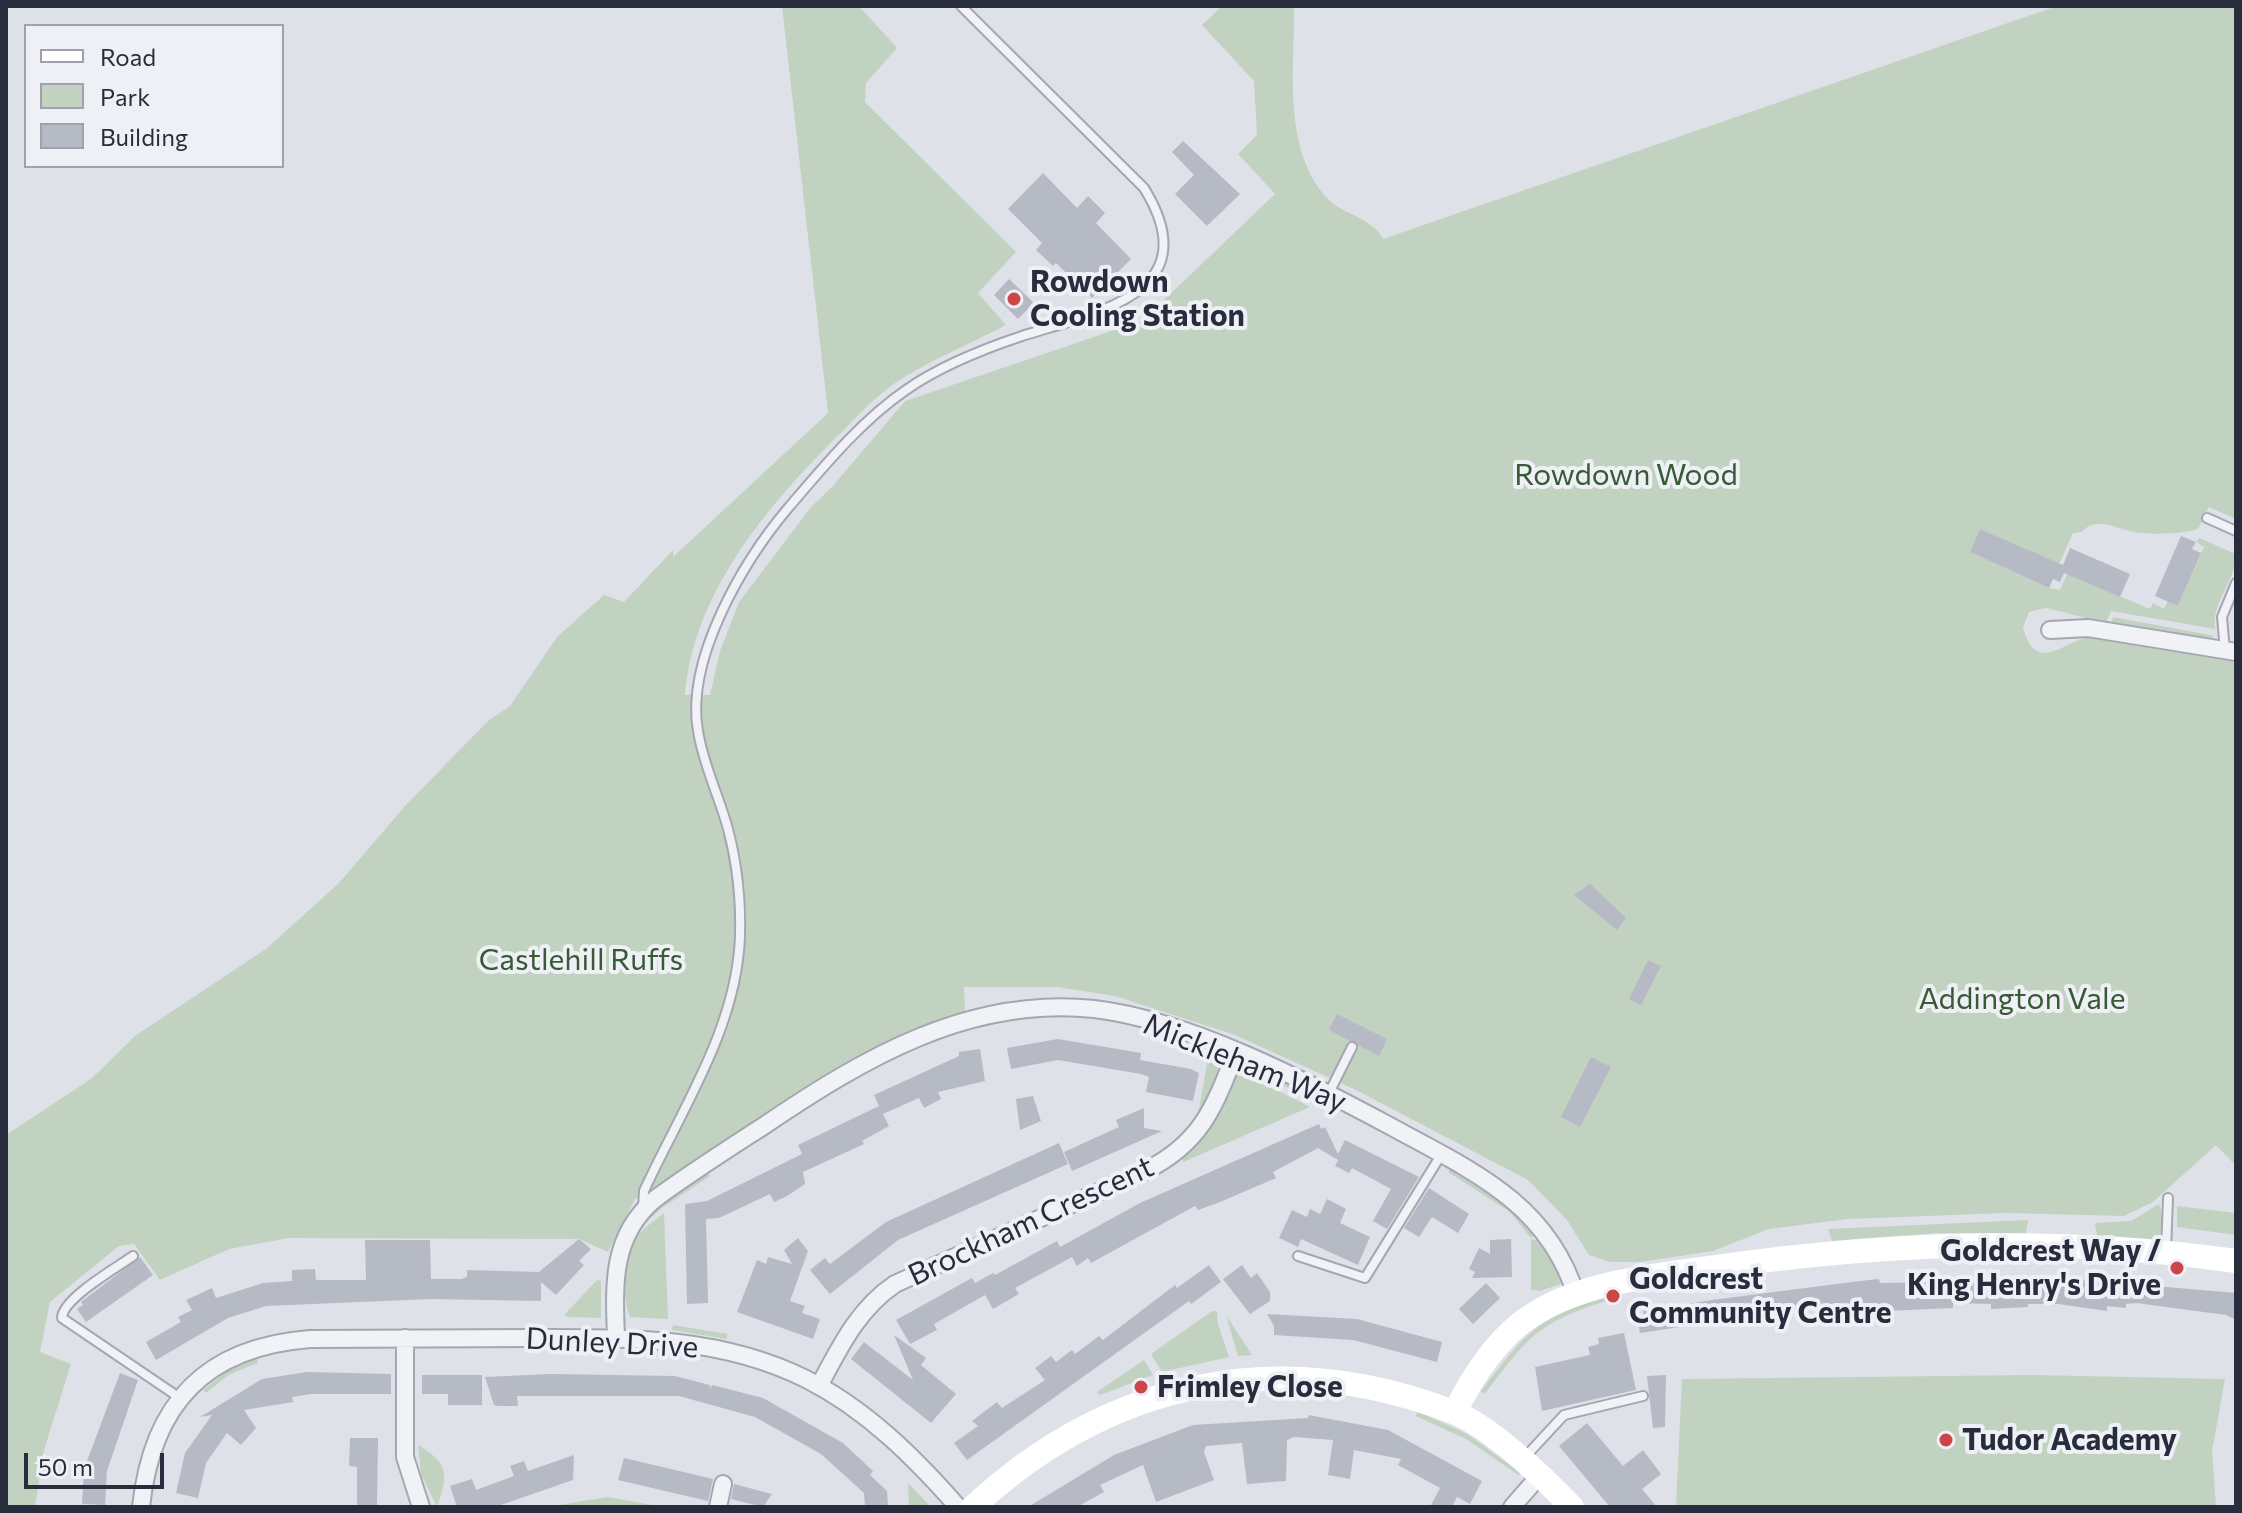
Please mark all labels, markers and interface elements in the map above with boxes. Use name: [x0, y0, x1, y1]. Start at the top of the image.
legend: [24, 24, 284, 168]
text: Road: [100, 42, 156, 71]
text: Park: [100, 82, 150, 111]
text: Building: [100, 122, 188, 151]
place label: Rowdown Cooling Station: [1030, 264, 1245, 334]
marker: Rowdown Cooling Station: [1005, 290, 1023, 308]
park label: Rowdown Wood: [1514, 457, 1738, 493]
park label: Castlehill Ruffs: [479, 942, 683, 978]
park label: Addington Vale: [1919, 981, 2125, 1017]
street label: Mickleham Way: [1138, 1006, 1352, 1120]
street label: Brockham Crescent: [903, 1148, 1159, 1294]
place label: Goldcrest Way / King Henry's Drive: [1907, 1233, 2161, 1304]
marker: Goldcrest Way / King Henry's Drive: [2168, 1259, 2186, 1277]
place label: Goldcrest Community Centre: [1629, 1261, 1892, 1332]
marker: Goldcrest Community Centre: [1604, 1287, 1622, 1305]
street label: Dunley Drive: [525, 1321, 699, 1365]
place label: Frimley Close: [1157, 1369, 1343, 1405]
marker: Frimley Close: [1132, 1378, 1150, 1396]
place label: Tudor Academy: [1962, 1422, 2177, 1458]
marker: Tudor Academy: [1937, 1431, 1955, 1449]
scale bar: [28, 1437, 168, 1487]
text: 50 m: [38, 1452, 93, 1481]

